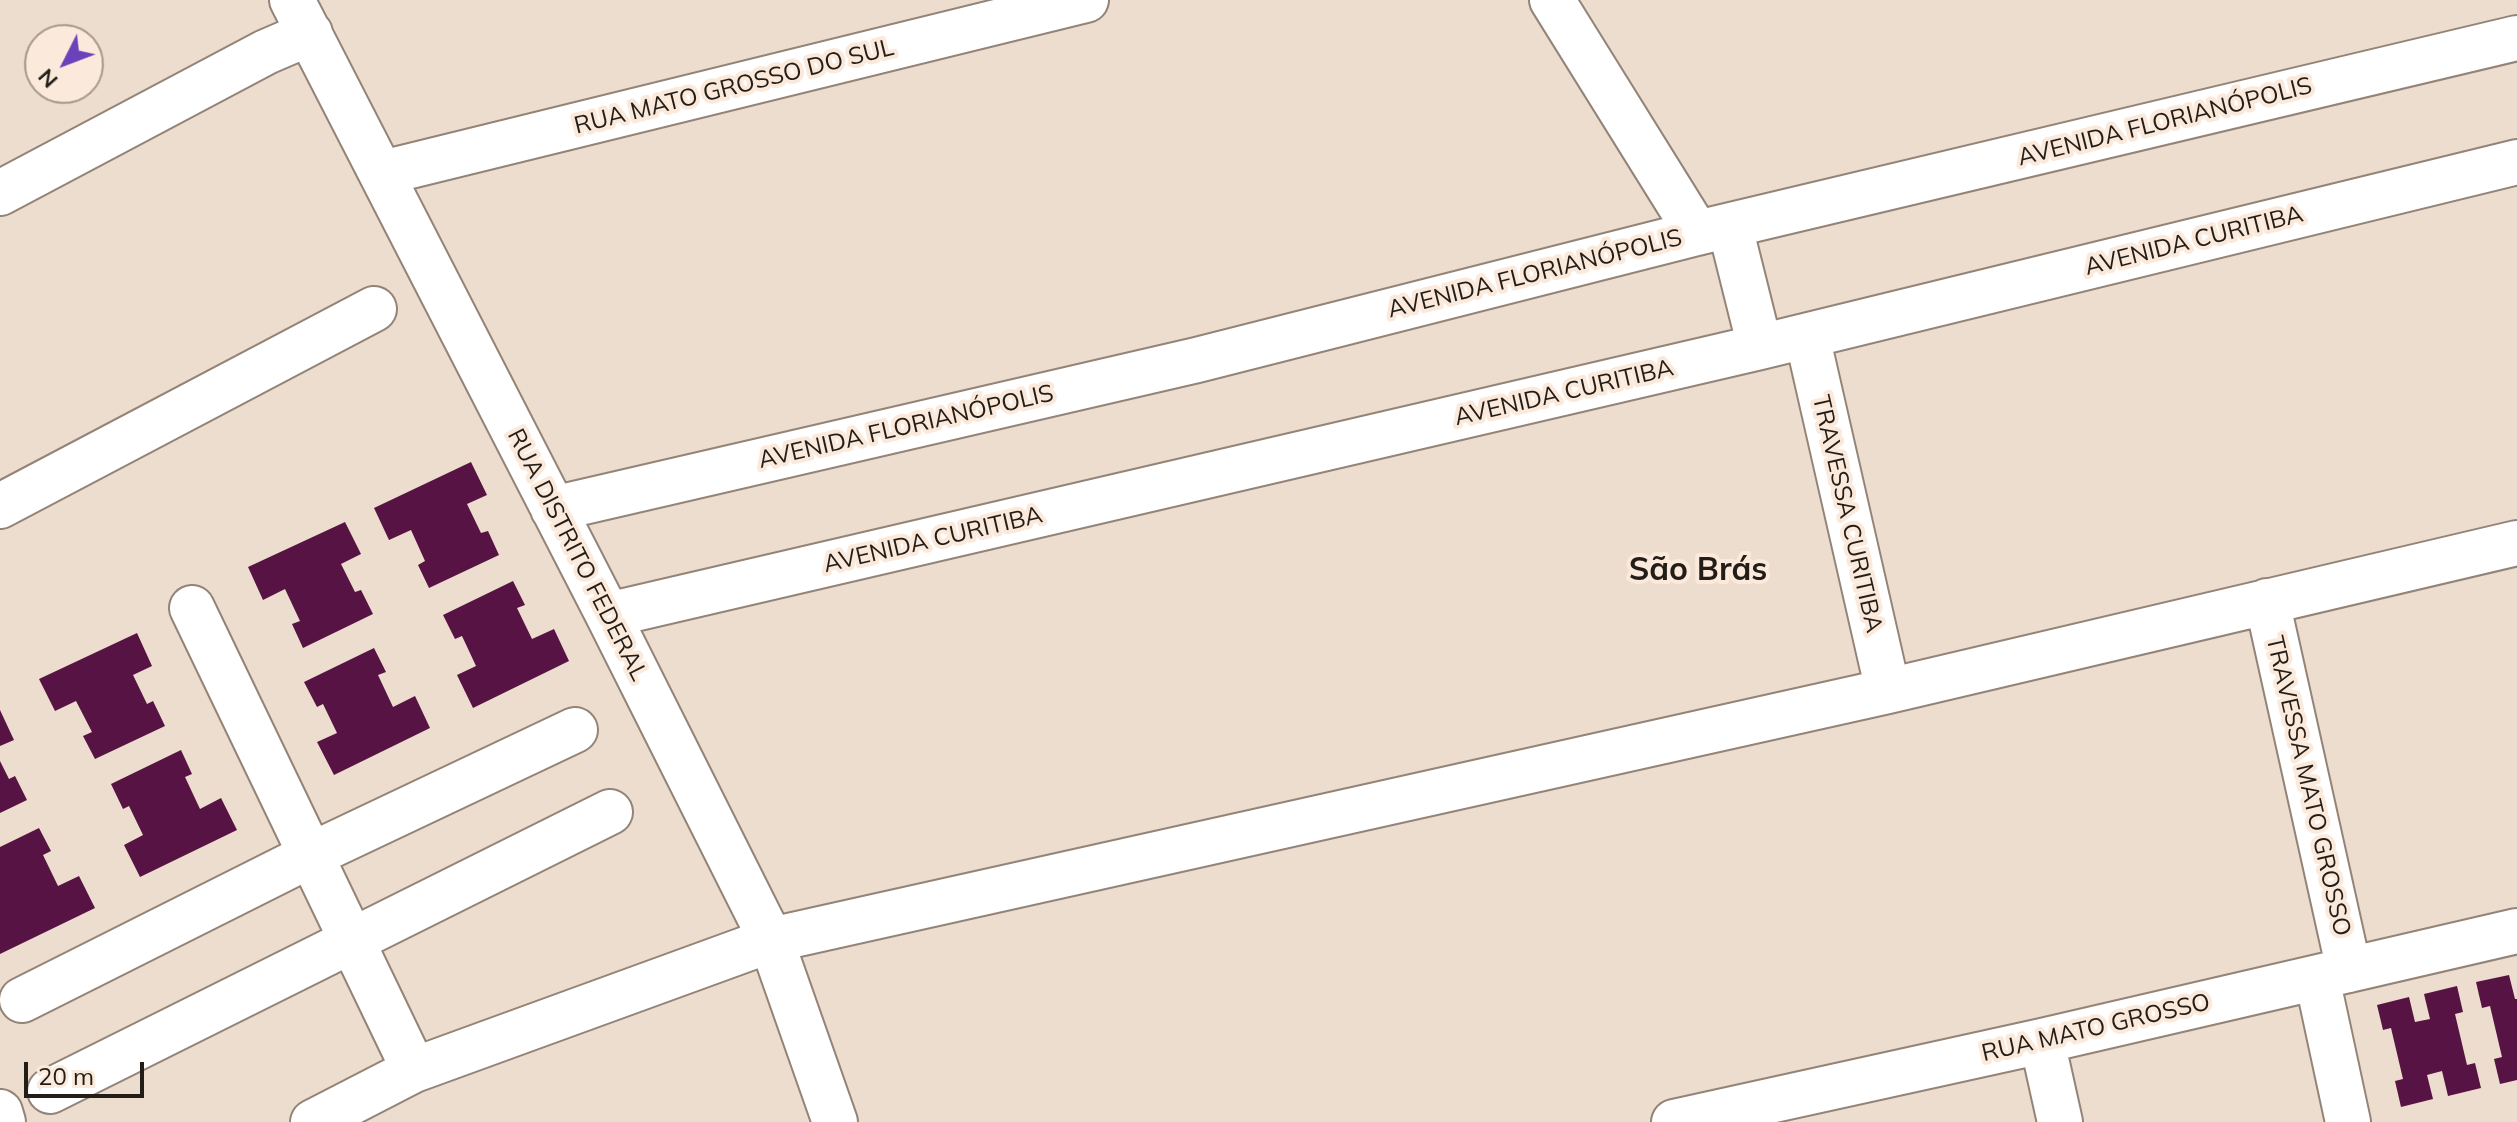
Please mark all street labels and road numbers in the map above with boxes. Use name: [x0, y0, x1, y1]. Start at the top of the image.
street label: RUA MATO GROSSO DO SUL: [571, 33, 897, 141]
street label: AVENIDA FLORIANÓPOLIS: [2015, 71, 2315, 173]
street label: AVENIDA CURITIBA: [2082, 200, 2306, 282]
street label: AVENIDA FLORIANÓPOLIS: [1385, 223, 1685, 325]
street label: AVENIDA CURITIBA: [1452, 354, 1676, 432]
street label: AVENIDA FLORIANÓPOLIS: [756, 379, 1056, 475]
street label: TRAVESSA CURITIBA: [1806, 392, 1888, 636]
street label: RUA DISTRITO FEDERAL: [501, 424, 653, 686]
street label: AVENIDA CURITIBA: [821, 501, 1045, 579]
street label: TRAVESSA MATO GROSSO: [2259, 633, 2357, 939]
street label: RUA MATO GROSSO: [1979, 988, 2213, 1068]

